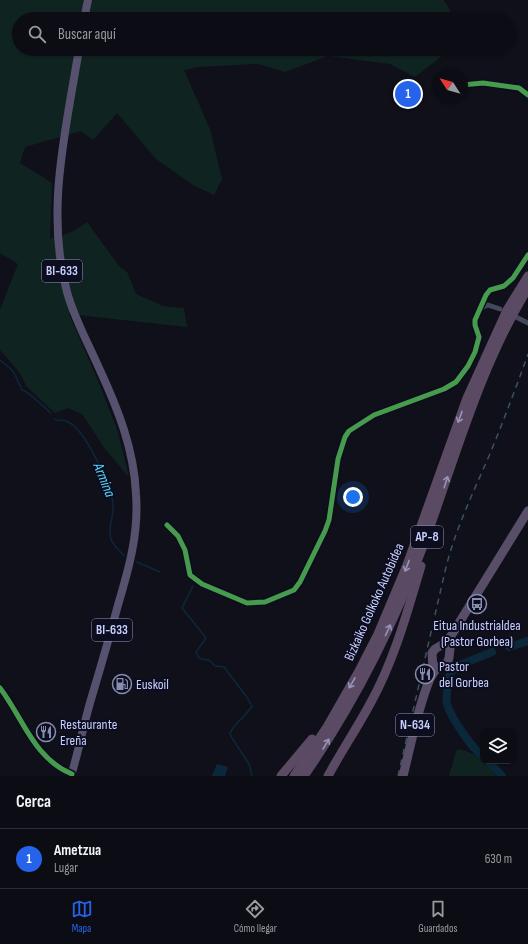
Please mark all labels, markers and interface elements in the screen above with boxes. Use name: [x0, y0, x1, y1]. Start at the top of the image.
search box: [12, 12, 516, 56]
icon: search: [26, 23, 48, 45]
text: Buscar aquí: [58, 25, 116, 44]
north arrow: [432, 68, 468, 104]
pin: 1: [395, 79, 421, 109]
road number: BI-633: [42, 260, 82, 282]
one-way arrow: [456, 410, 463, 423]
water label: Armina: [88, 459, 119, 500]
one-way arrow: [442, 477, 450, 489]
your location: [343, 487, 363, 507]
road number: AP-8: [411, 526, 443, 548]
street label: Bizkaiko Golkoko Autobidea: [340, 541, 408, 663]
one-way arrow: [403, 559, 410, 571]
bus stop icon: Eitua Industrialdea (Pastor Gorbea): [466, 593, 488, 615]
place label: Eitua Industrialdea (Pastor Gorbea): [433, 617, 521, 650]
road number: BI-633: [92, 619, 132, 641]
one-way arrow: [385, 624, 392, 636]
place label: Pastor del Gorbea: [439, 658, 489, 691]
restaurant icon: Pastor del Gorbea: [414, 663, 436, 685]
fuel station icon: Euskoil: [111, 673, 133, 695]
place label: Euskoil: [136, 676, 169, 693]
one-way arrow: [347, 677, 355, 689]
road number: N-634: [396, 714, 434, 736]
place label: Restaurante Ereña: [60, 716, 117, 749]
restaurant icon: Restaurante Ereña: [35, 721, 57, 743]
map controls: [480, 728, 516, 764]
button: layers: [480, 728, 516, 764]
one-way arrow: [323, 738, 331, 750]
text: Cerca: [16, 792, 51, 812]
text: Ametzua: [54, 841, 101, 860]
text: 1: [26, 851, 32, 867]
text: 630 m: [485, 851, 512, 867]
text: Lugar: [54, 860, 78, 876]
tab: Mapa: [71, 898, 93, 935]
tab: Cómo llegar: [234, 898, 277, 935]
tab: Guardados: [418, 898, 457, 935]

